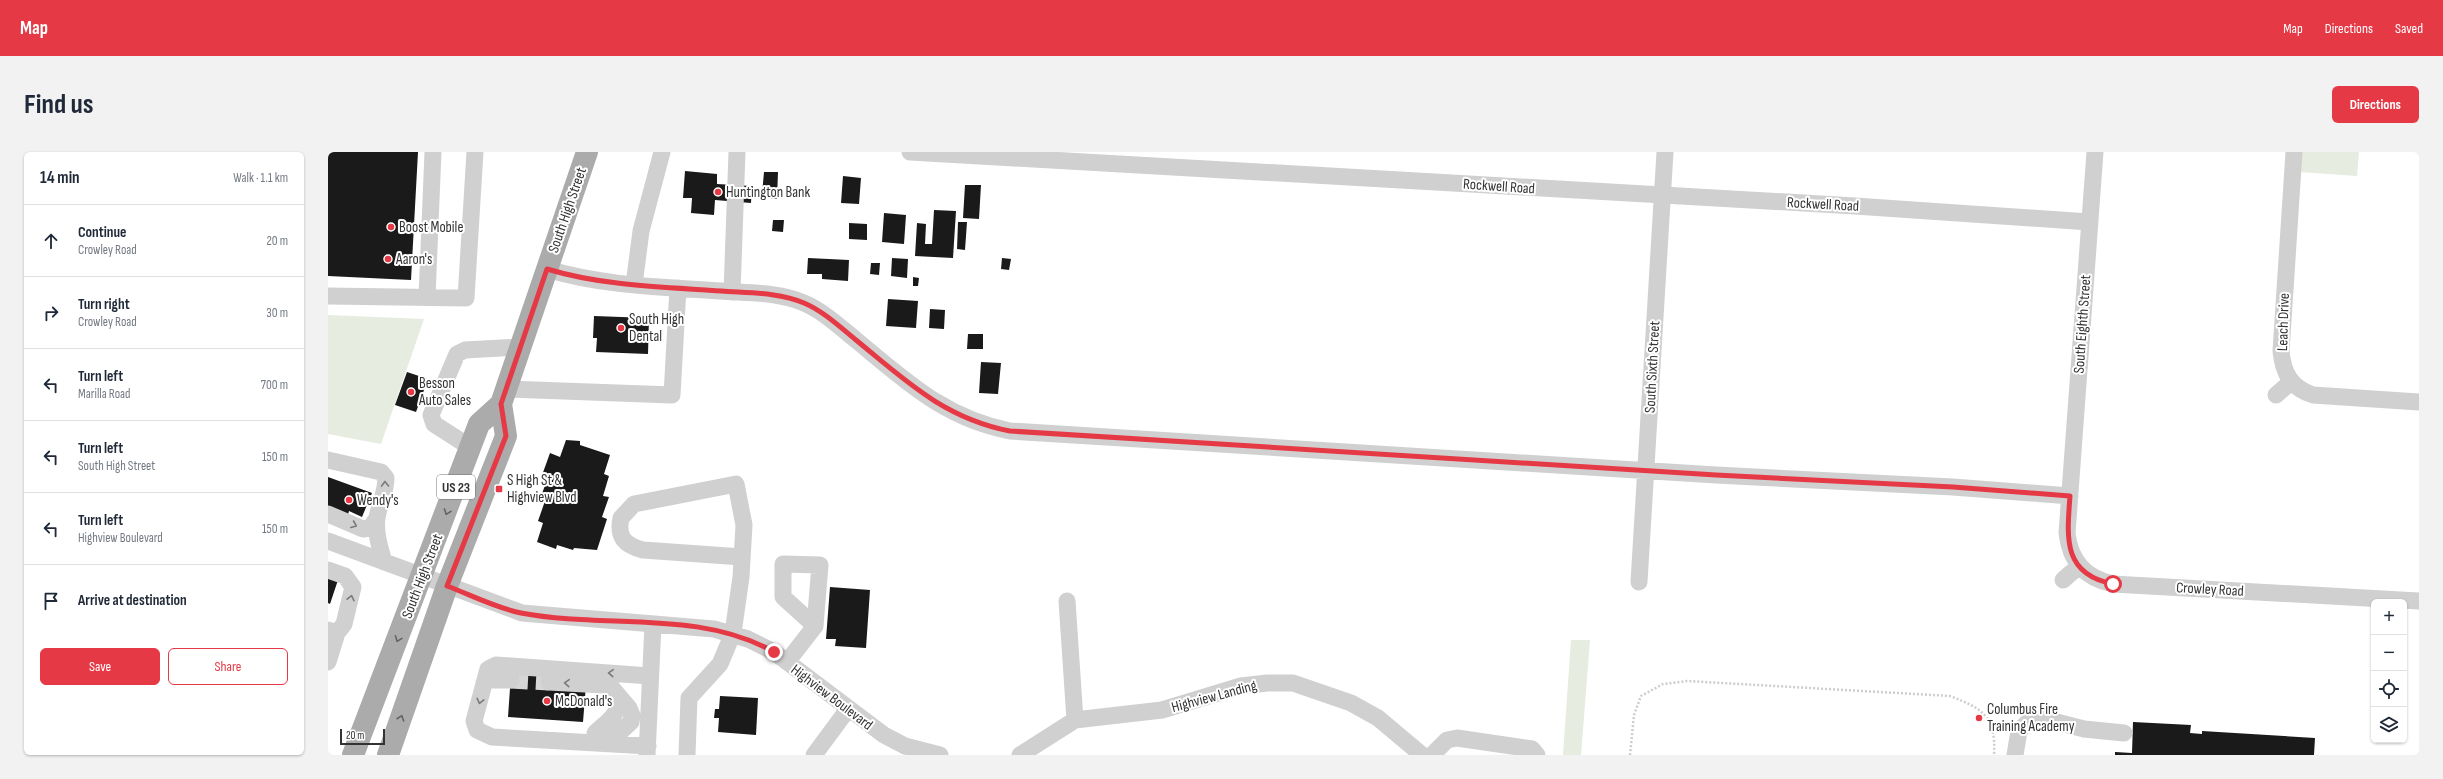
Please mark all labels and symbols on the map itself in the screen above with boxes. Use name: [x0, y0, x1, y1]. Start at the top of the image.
street label: South High Street: [544, 165, 591, 255]
street label: Rockwell Road: [1462, 175, 1536, 198]
place label: Huntington Bank: [726, 183, 811, 202]
marker: Huntington Bank: [713, 187, 723, 197]
street label: Rockwell Road: [1786, 193, 1859, 216]
place label: Boost Mobile: [399, 218, 463, 237]
marker: Boost Mobile: [386, 222, 396, 232]
place label: Aaron's: [395, 250, 432, 269]
marker: Aaron's: [383, 254, 393, 264]
street label: South Eighth Street: [2070, 274, 2095, 374]
street label: Leach Drive: [2273, 293, 2294, 351]
place label: South High Dental: [629, 310, 684, 346]
street label: South Sixth Street: [1641, 320, 1664, 414]
marker: South High Dental: [616, 323, 626, 333]
place label: Besson Auto Sales: [418, 374, 471, 410]
marker: Besson Auto Sales: [406, 387, 416, 397]
place label: S High St & Highview Blvd: [507, 471, 577, 507]
road number: US 23: [437, 475, 475, 499]
one-way arrow: [381, 480, 390, 487]
marker: S High St & Highview Blvd: [494, 484, 504, 494]
place label: Wendy's: [357, 491, 399, 510]
marker: Wendy's: [344, 495, 354, 505]
one-way arrow: [443, 508, 451, 515]
one-way arrow: [351, 521, 358, 529]
street label: South High Street: [398, 531, 447, 621]
route start: [2104, 575, 2122, 593]
street label: Crowley Road: [2176, 578, 2244, 601]
one-way arrow: [346, 594, 354, 601]
one-way arrow: [395, 636, 403, 643]
route end: [765, 643, 783, 661]
street label: Highview Boulevard: [787, 660, 876, 734]
one-way arrow: [608, 669, 614, 678]
street label: Highview Landing: [1169, 676, 1259, 717]
one-way arrow: [564, 678, 570, 687]
place label: McDonald's: [555, 692, 613, 711]
marker: McDonald's: [542, 696, 552, 706]
one-way arrow: [476, 698, 484, 705]
place label: Columbus Fire Training Academy: [1987, 700, 2075, 736]
marker: Columbus Fire Training Academy: [1974, 713, 1984, 723]
one-way arrow: [396, 715, 405, 722]
scale bar: [340, 727, 385, 746]

